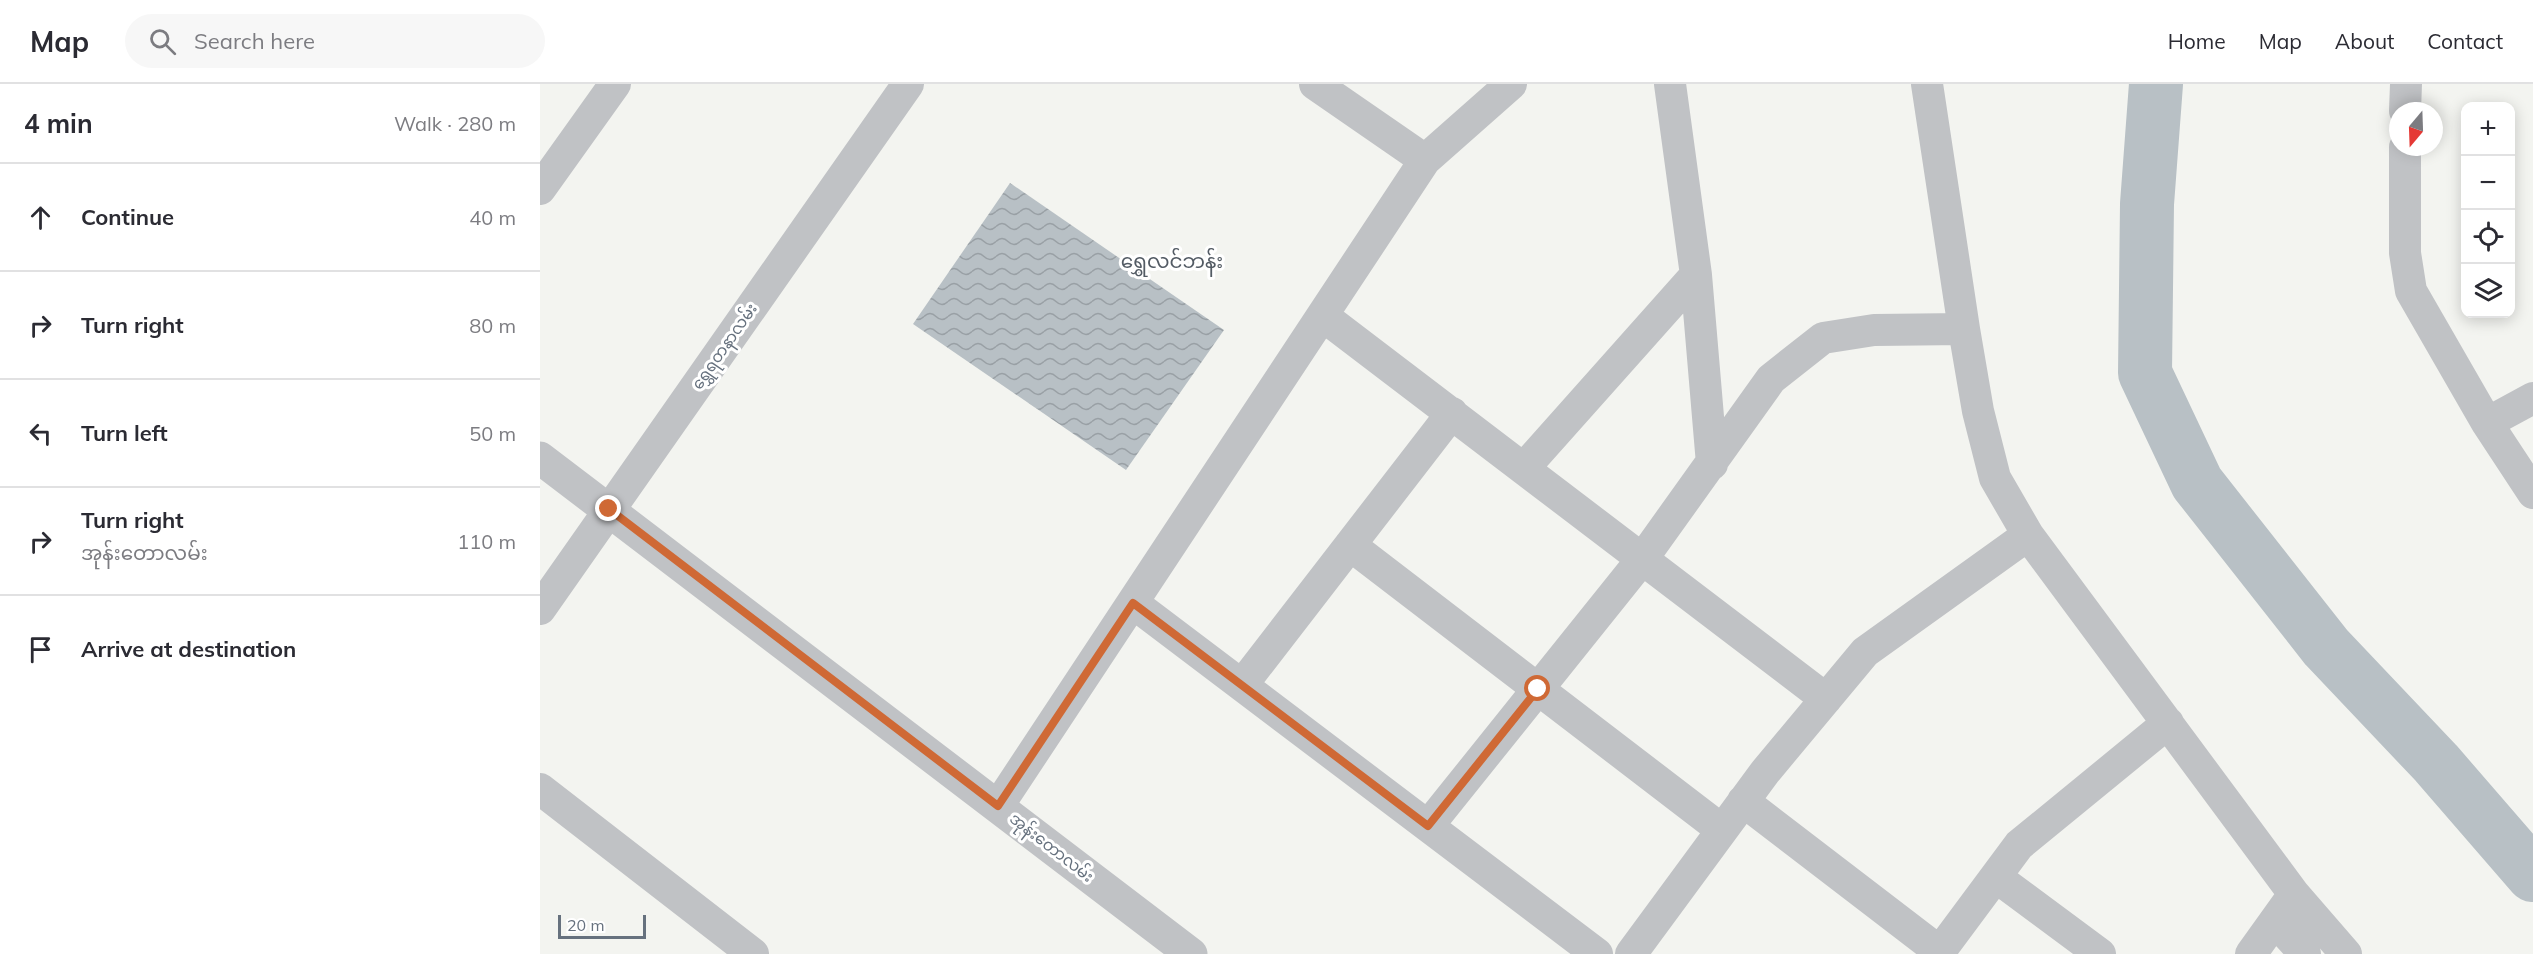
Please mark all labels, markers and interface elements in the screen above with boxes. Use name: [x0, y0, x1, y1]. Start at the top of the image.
search box: [125, 14, 545, 68]
text: Map: [30, 24, 89, 59]
icon: search: [146, 25, 179, 58]
text: Search here: [194, 27, 315, 55]
text: Home: [2168, 28, 2226, 54]
text: Map: [2259, 28, 2302, 54]
text: About: [2335, 28, 2394, 54]
text: Contact: [2427, 28, 2503, 54]
north arrow: [2389, 102, 2443, 156]
map controls: [2461, 102, 2515, 318]
button: +: [2461, 102, 2515, 156]
text: 4 min: [24, 107, 93, 140]
text: Walk · 280 m: [394, 111, 516, 136]
button: −: [2461, 156, 2515, 210]
icon: ahead: [24, 201, 57, 234]
text: Continue: [81, 203, 174, 231]
text: 40 m: [469, 205, 516, 230]
button: locate: [2461, 210, 2515, 264]
district label: ရွှေလင်ဘန်း: [1121, 247, 1223, 277]
button: layers: [2461, 264, 2515, 318]
street label: ရွှေရတနာလမ်း: [686, 298, 764, 395]
icon: right: [24, 309, 57, 342]
text: Turn right: [81, 311, 184, 339]
text: 80 m: [469, 313, 516, 338]
icon: left: [24, 417, 57, 450]
text: Turn left: [81, 419, 168, 447]
text: 50 m: [469, 421, 516, 446]
route end: [595, 495, 621, 521]
text: Turn right: [81, 506, 184, 534]
icon: right: [24, 525, 57, 558]
text: 110 m: [457, 529, 516, 554]
text: အုန်းတောလမ်း: [81, 540, 208, 565]
icon: arrive: [24, 633, 57, 666]
text: Arrive at destination: [81, 635, 296, 663]
route start: [1524, 675, 1550, 701]
street label: အုန်းတောလမ်း: [1003, 807, 1099, 890]
scale bar: [558, 912, 646, 940]
text: 20 m: [567, 915, 604, 935]

